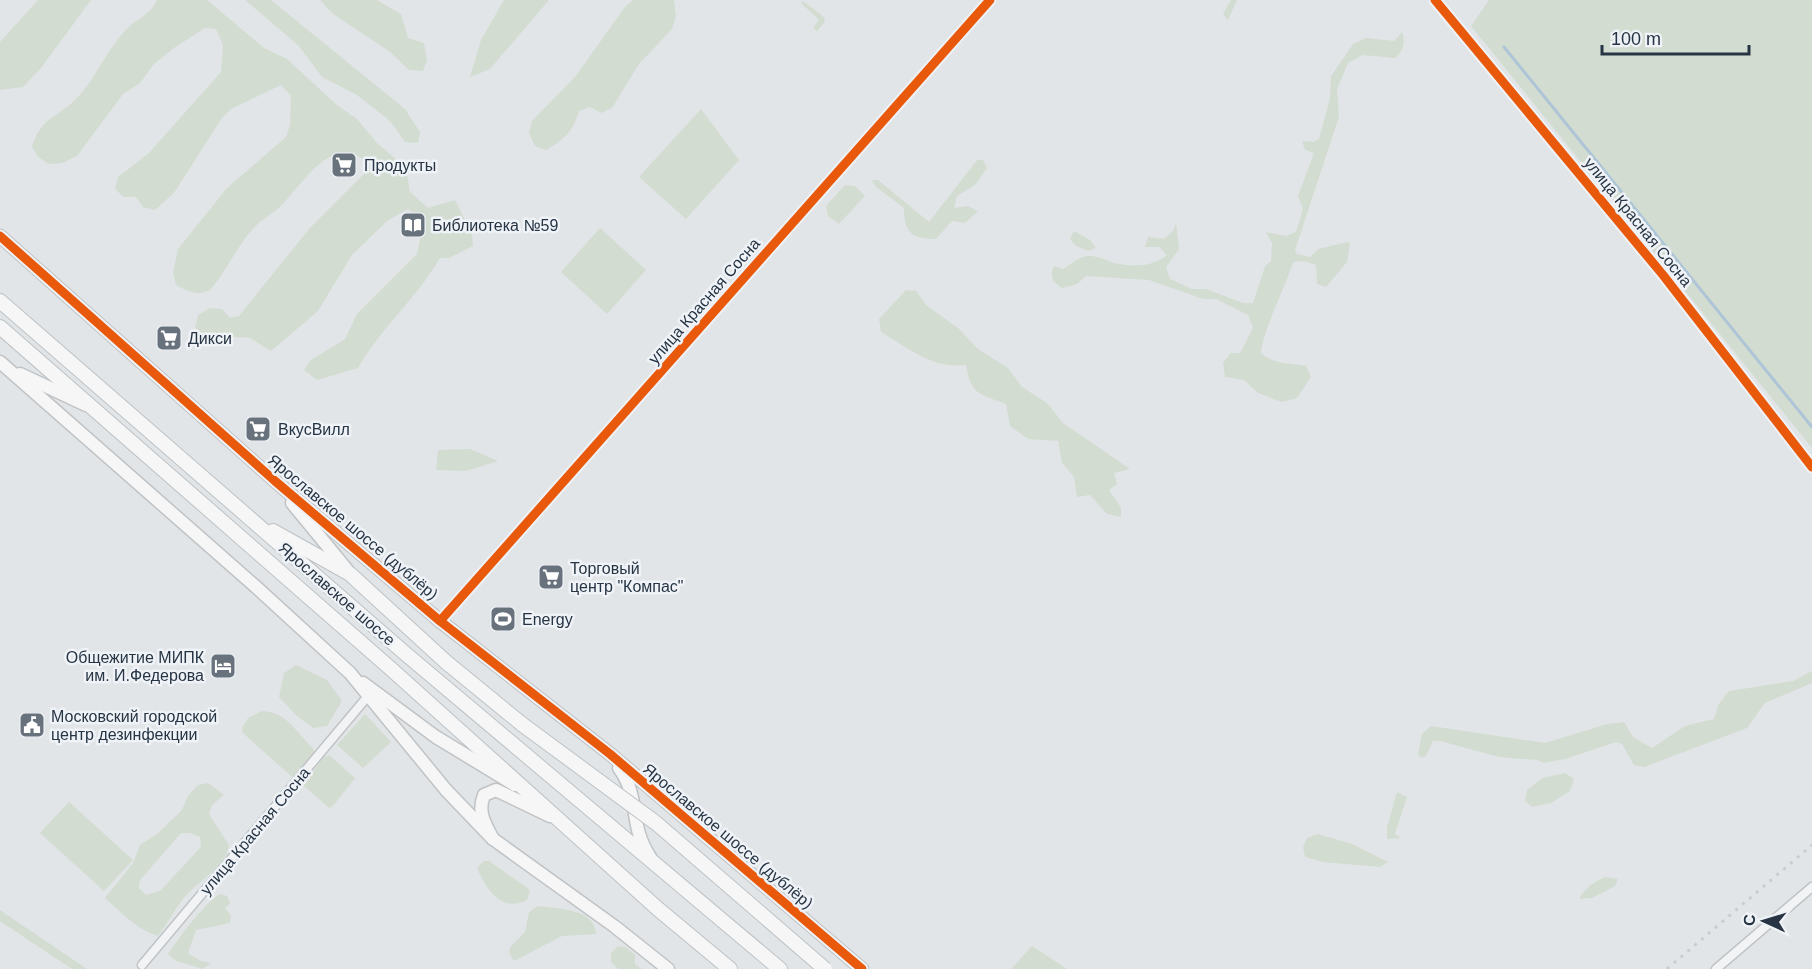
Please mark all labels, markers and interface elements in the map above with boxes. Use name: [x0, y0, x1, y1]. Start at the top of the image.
scale bar: [1602, 18, 1749, 56]
text: 100 m: [1611, 29, 1661, 49]
supermarket icon: Продукты: [329, 150, 359, 180]
street label: улица Красная Сосна: [1581, 154, 1695, 290]
place label: Продукты: [364, 157, 436, 174]
library icon: Библиотека №59: [398, 210, 428, 240]
place label: Библиотека №59: [432, 217, 559, 234]
street label: улица Красная Сосна: [645, 235, 763, 367]
supermarket icon: Дикси: [154, 323, 184, 353]
place label: Дикси: [188, 330, 232, 347]
supermarket icon: ВкусВилл: [243, 414, 273, 444]
place label: ВкусВилл: [278, 421, 350, 438]
street label: Ярославское шоссе (дублёр): [264, 450, 442, 604]
street label: Ярославское шоссе: [275, 538, 399, 650]
place label: Торговый центр "Компас": [570, 560, 684, 595]
supermarket icon: Торговый центр "Компас": [536, 562, 566, 592]
sports icon: Energy: [488, 604, 518, 634]
place label: Energy: [522, 611, 573, 628]
place label: Общежитие МИПК им. И.Федерова: [66, 649, 205, 684]
hotel icon: Общежитие МИПК им. И.Федерова: [208, 651, 238, 681]
place label: Московский городской центр дезинфекции: [51, 708, 217, 743]
public building icon: Московский городской центр дезинфекции: [17, 710, 47, 740]
street label: Ярославское шоссе (дублёр): [640, 760, 816, 912]
street label: улица Красная Сосна: [197, 764, 313, 898]
north arrow: [1734, 891, 1794, 951]
text: С: [1741, 913, 1758, 926]

